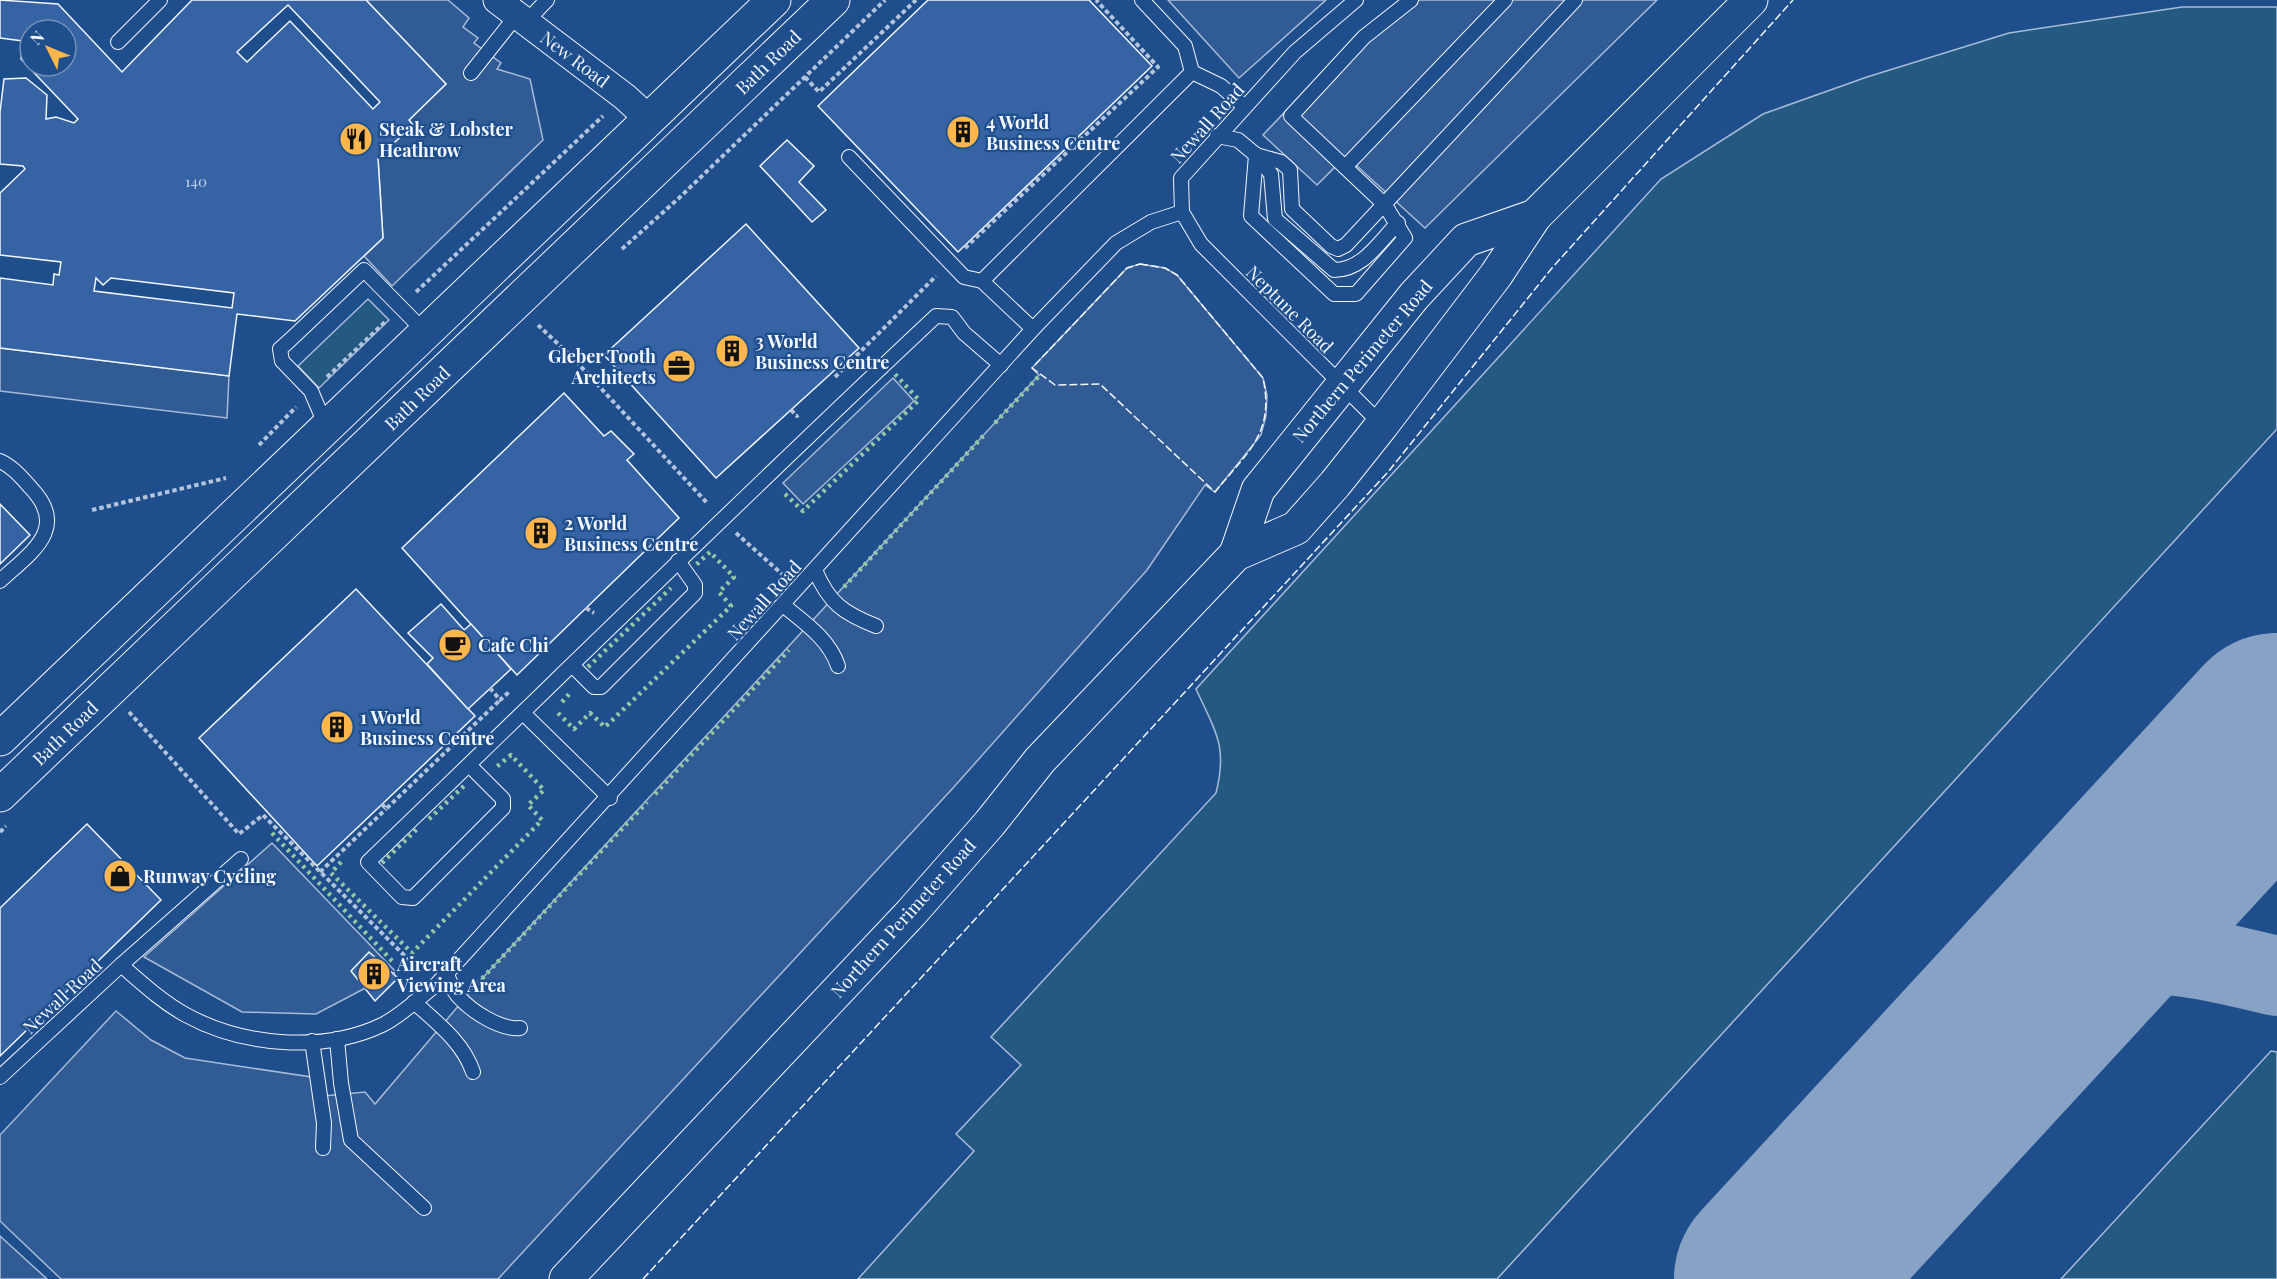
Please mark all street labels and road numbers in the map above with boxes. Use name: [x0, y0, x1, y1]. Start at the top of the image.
street label: Bath Road: [730, 24, 806, 99]
street label: New Road: [536, 25, 615, 93]
street label: Newall Road: [1165, 77, 1250, 168]
street label: Neptune Road: [1241, 260, 1339, 358]
street label: Northern Perimeter Road: [1287, 274, 1438, 448]
street label: Bath Road: [379, 360, 455, 435]
street label: Newall Road: [722, 554, 807, 645]
street label: Bath Road: [27, 695, 103, 770]
street label: Northern Perimeter Road: [825, 833, 981, 1003]
street label: Newall Road: [17, 953, 107, 1039]

